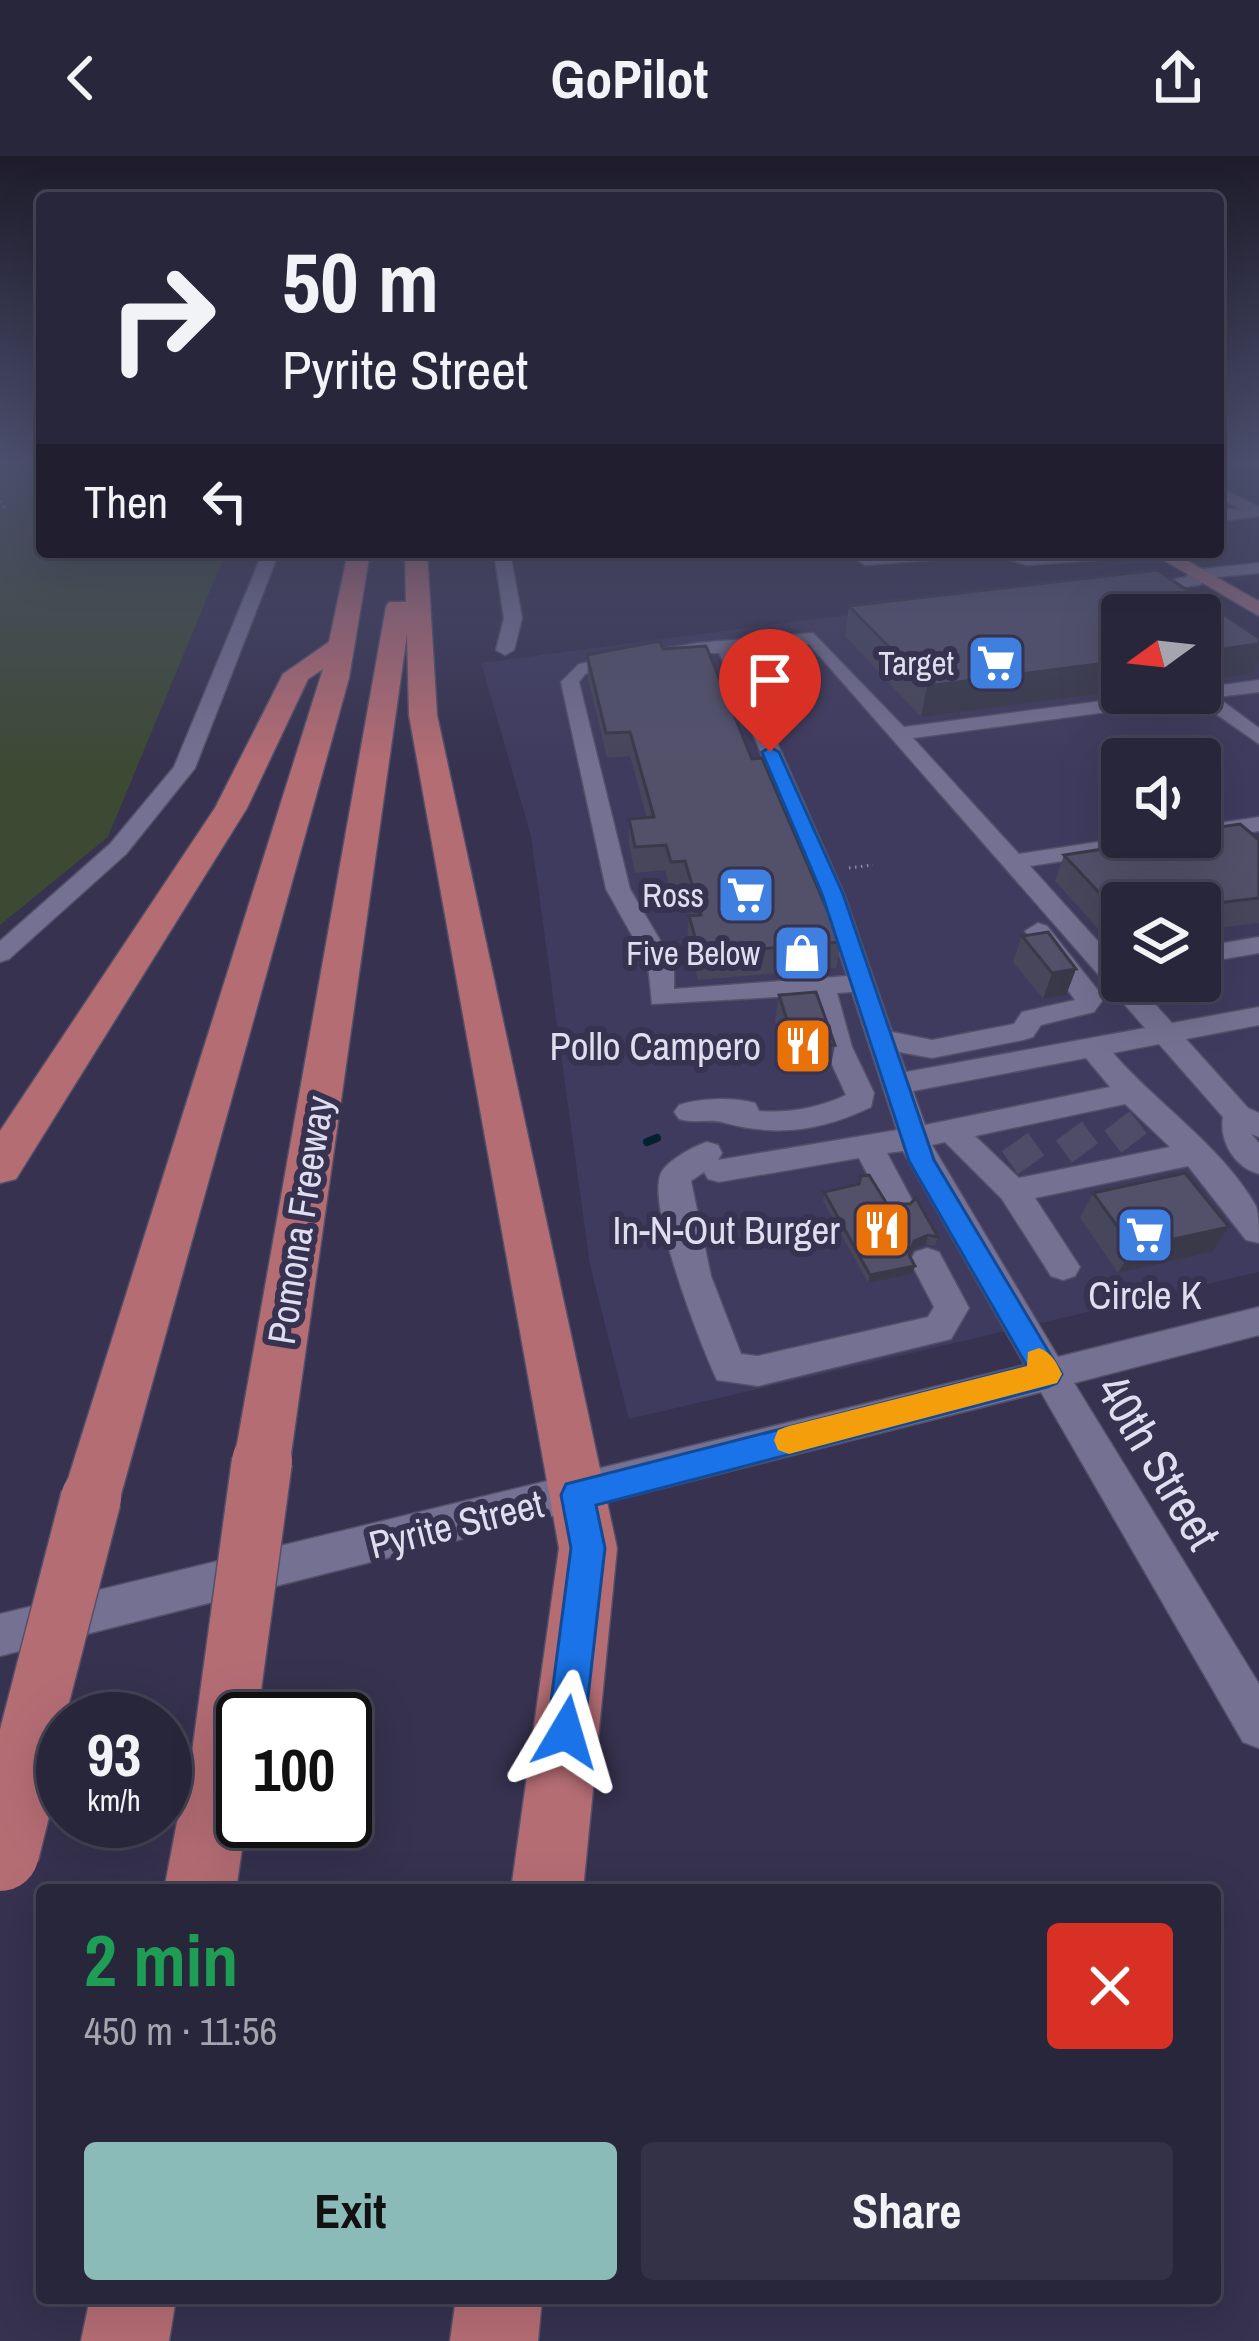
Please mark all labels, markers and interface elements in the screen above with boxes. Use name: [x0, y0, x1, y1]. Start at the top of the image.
text: GoPilot: [551, 42, 708, 115]
icon: back: [48, 45, 114, 111]
icon: share: [1145, 45, 1211, 111]
text: 50 m: [282, 225, 439, 338]
icon: right: [84, 240, 240, 396]
text: Pyrite Street: [282, 333, 528, 406]
icon: left: [192, 468, 258, 534]
text: Then: [84, 471, 168, 532]
north arrow: [1101, 594, 1221, 714]
map controls: [1101, 594, 1221, 1002]
pin: [719, 629, 821, 752]
supermarket icon: Target: [965, 632, 1027, 694]
place label: Target: [878, 641, 954, 685]
icon: arrive: [737, 647, 803, 713]
button: sound: [1101, 738, 1221, 858]
supermarket icon: Ross: [715, 864, 777, 926]
place label: Ross: [642, 873, 704, 917]
button: layers: [1101, 882, 1221, 1002]
shop icon: Five Below: [771, 922, 833, 984]
place label: Five Below: [626, 931, 760, 975]
restaurant icon: Pollo Campero: [772, 1015, 834, 1077]
place label: Pollo Campero: [550, 1020, 761, 1072]
street label: Pomona Freeway: [255, 1092, 345, 1348]
restaurant icon: In-N-Out Burger: [851, 1199, 913, 1261]
place label: In-N-Out Burger: [613, 1204, 840, 1256]
supermarket icon: Circle K: [1114, 1204, 1176, 1266]
place label: Circle K: [1088, 1269, 1202, 1321]
street label: 40th Street: [1082, 1363, 1236, 1561]
street label: Pyrite Street: [363, 1477, 549, 1571]
position arrow: [503, 1669, 629, 1795]
speed limit sign: 100: [216, 1692, 372, 1848]
text: 93: [87, 1714, 141, 1795]
text: km/h: [87, 1780, 141, 1820]
text: 2 min: [84, 1911, 238, 2008]
button: close: [1047, 1923, 1173, 2049]
text: 450 m · 11:56: [84, 2005, 277, 2057]
button: Exit: [84, 2142, 617, 2280]
button: Share: [641, 2142, 1173, 2280]

